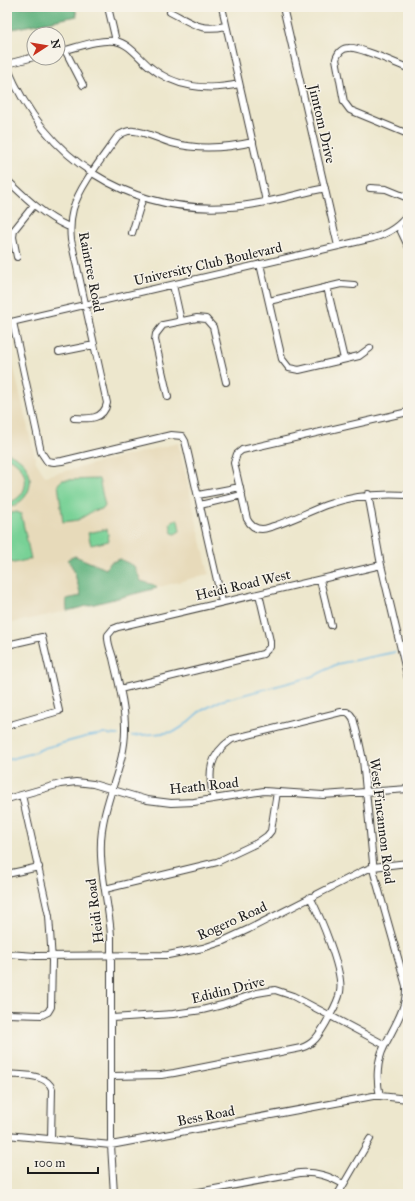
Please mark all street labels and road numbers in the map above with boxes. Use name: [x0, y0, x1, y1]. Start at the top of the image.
street label: Jimtom Drive: [303, 81, 339, 165]
street label: Raintree Road: [75, 230, 107, 314]
street label: University Club Boulevard: [132, 239, 284, 289]
street label: Heidi Road West: [194, 566, 292, 604]
street label: West Fincannon Road: [366, 757, 398, 885]
street label: Heath Road: [169, 774, 239, 798]
street label: Heidi Road: [83, 878, 107, 944]
street label: Rogero Road: [195, 898, 269, 944]
street label: Edidin Drive: [190, 973, 266, 1007]
street label: Bess Road: [176, 1102, 236, 1130]

